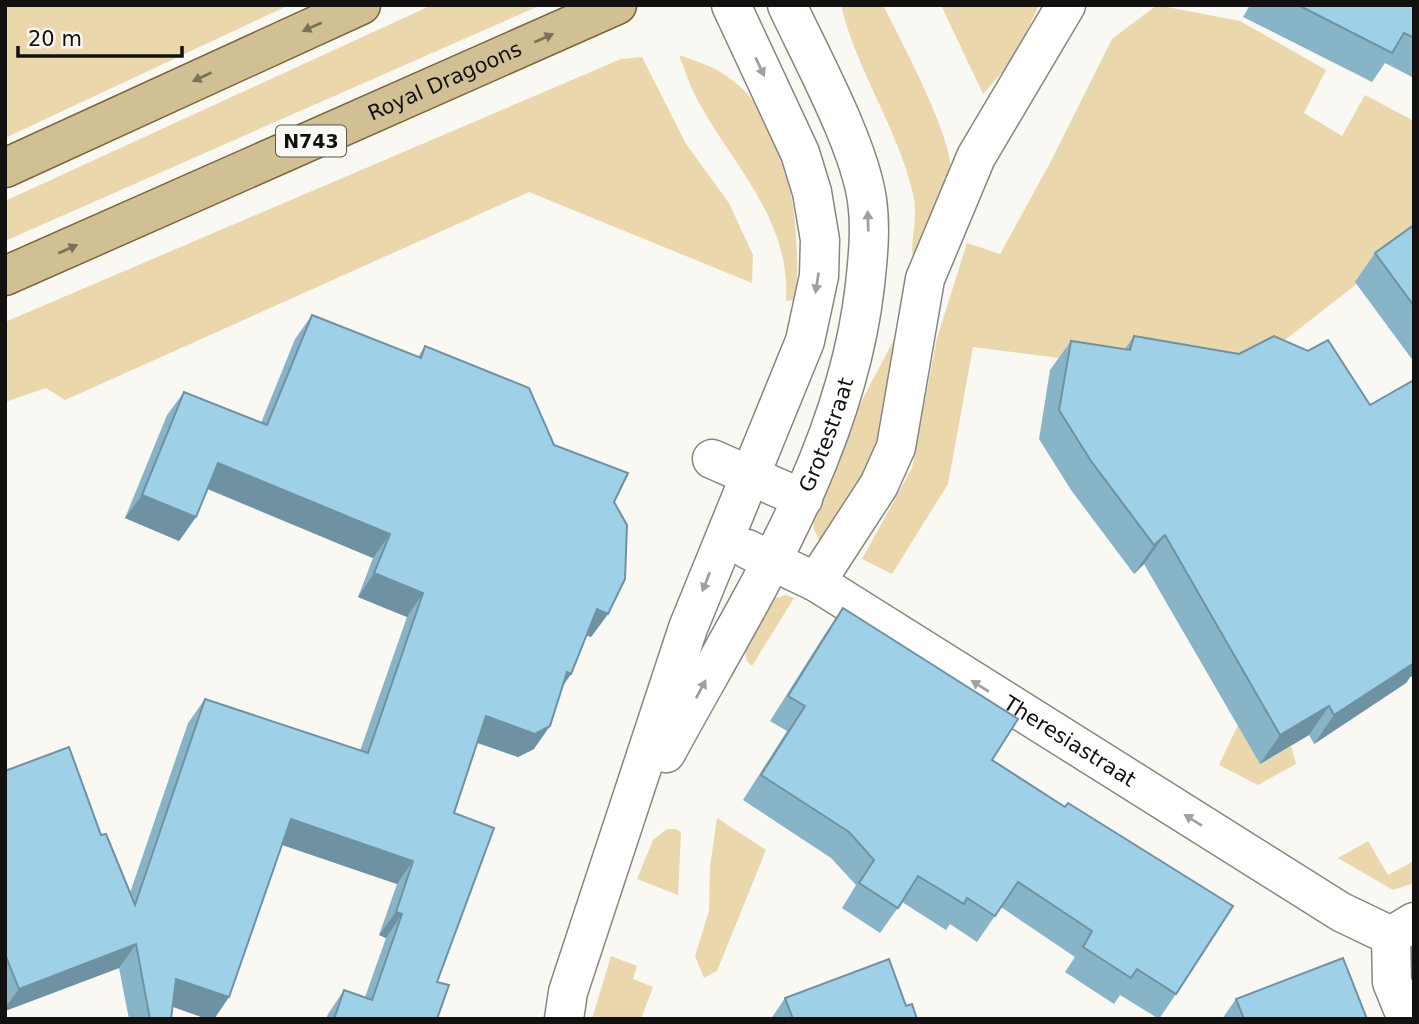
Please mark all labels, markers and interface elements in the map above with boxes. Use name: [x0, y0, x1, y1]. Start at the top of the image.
scale bar: [18, 14, 182, 58]
one-way arrow: [302, 22, 323, 33]
text: 20 m: [28, 27, 82, 51]
one-way arrow: [534, 32, 555, 43]
street label: Royal Dragoons: [364, 37, 525, 126]
one-way arrow: [754, 57, 766, 77]
one-way arrow: [192, 71, 212, 83]
road number: N743: [276, 125, 346, 156]
one-way arrow: [863, 210, 874, 232]
one-way arrow: [57, 243, 78, 254]
one-way arrow: [811, 272, 822, 294]
street label: Grotestraat: [794, 375, 858, 496]
one-way arrow: [700, 572, 711, 593]
one-way arrow: [695, 679, 706, 699]
one-way arrow: [971, 679, 990, 692]
street label: Theresiastraat: [998, 690, 1140, 792]
one-way arrow: [1184, 814, 1203, 827]

